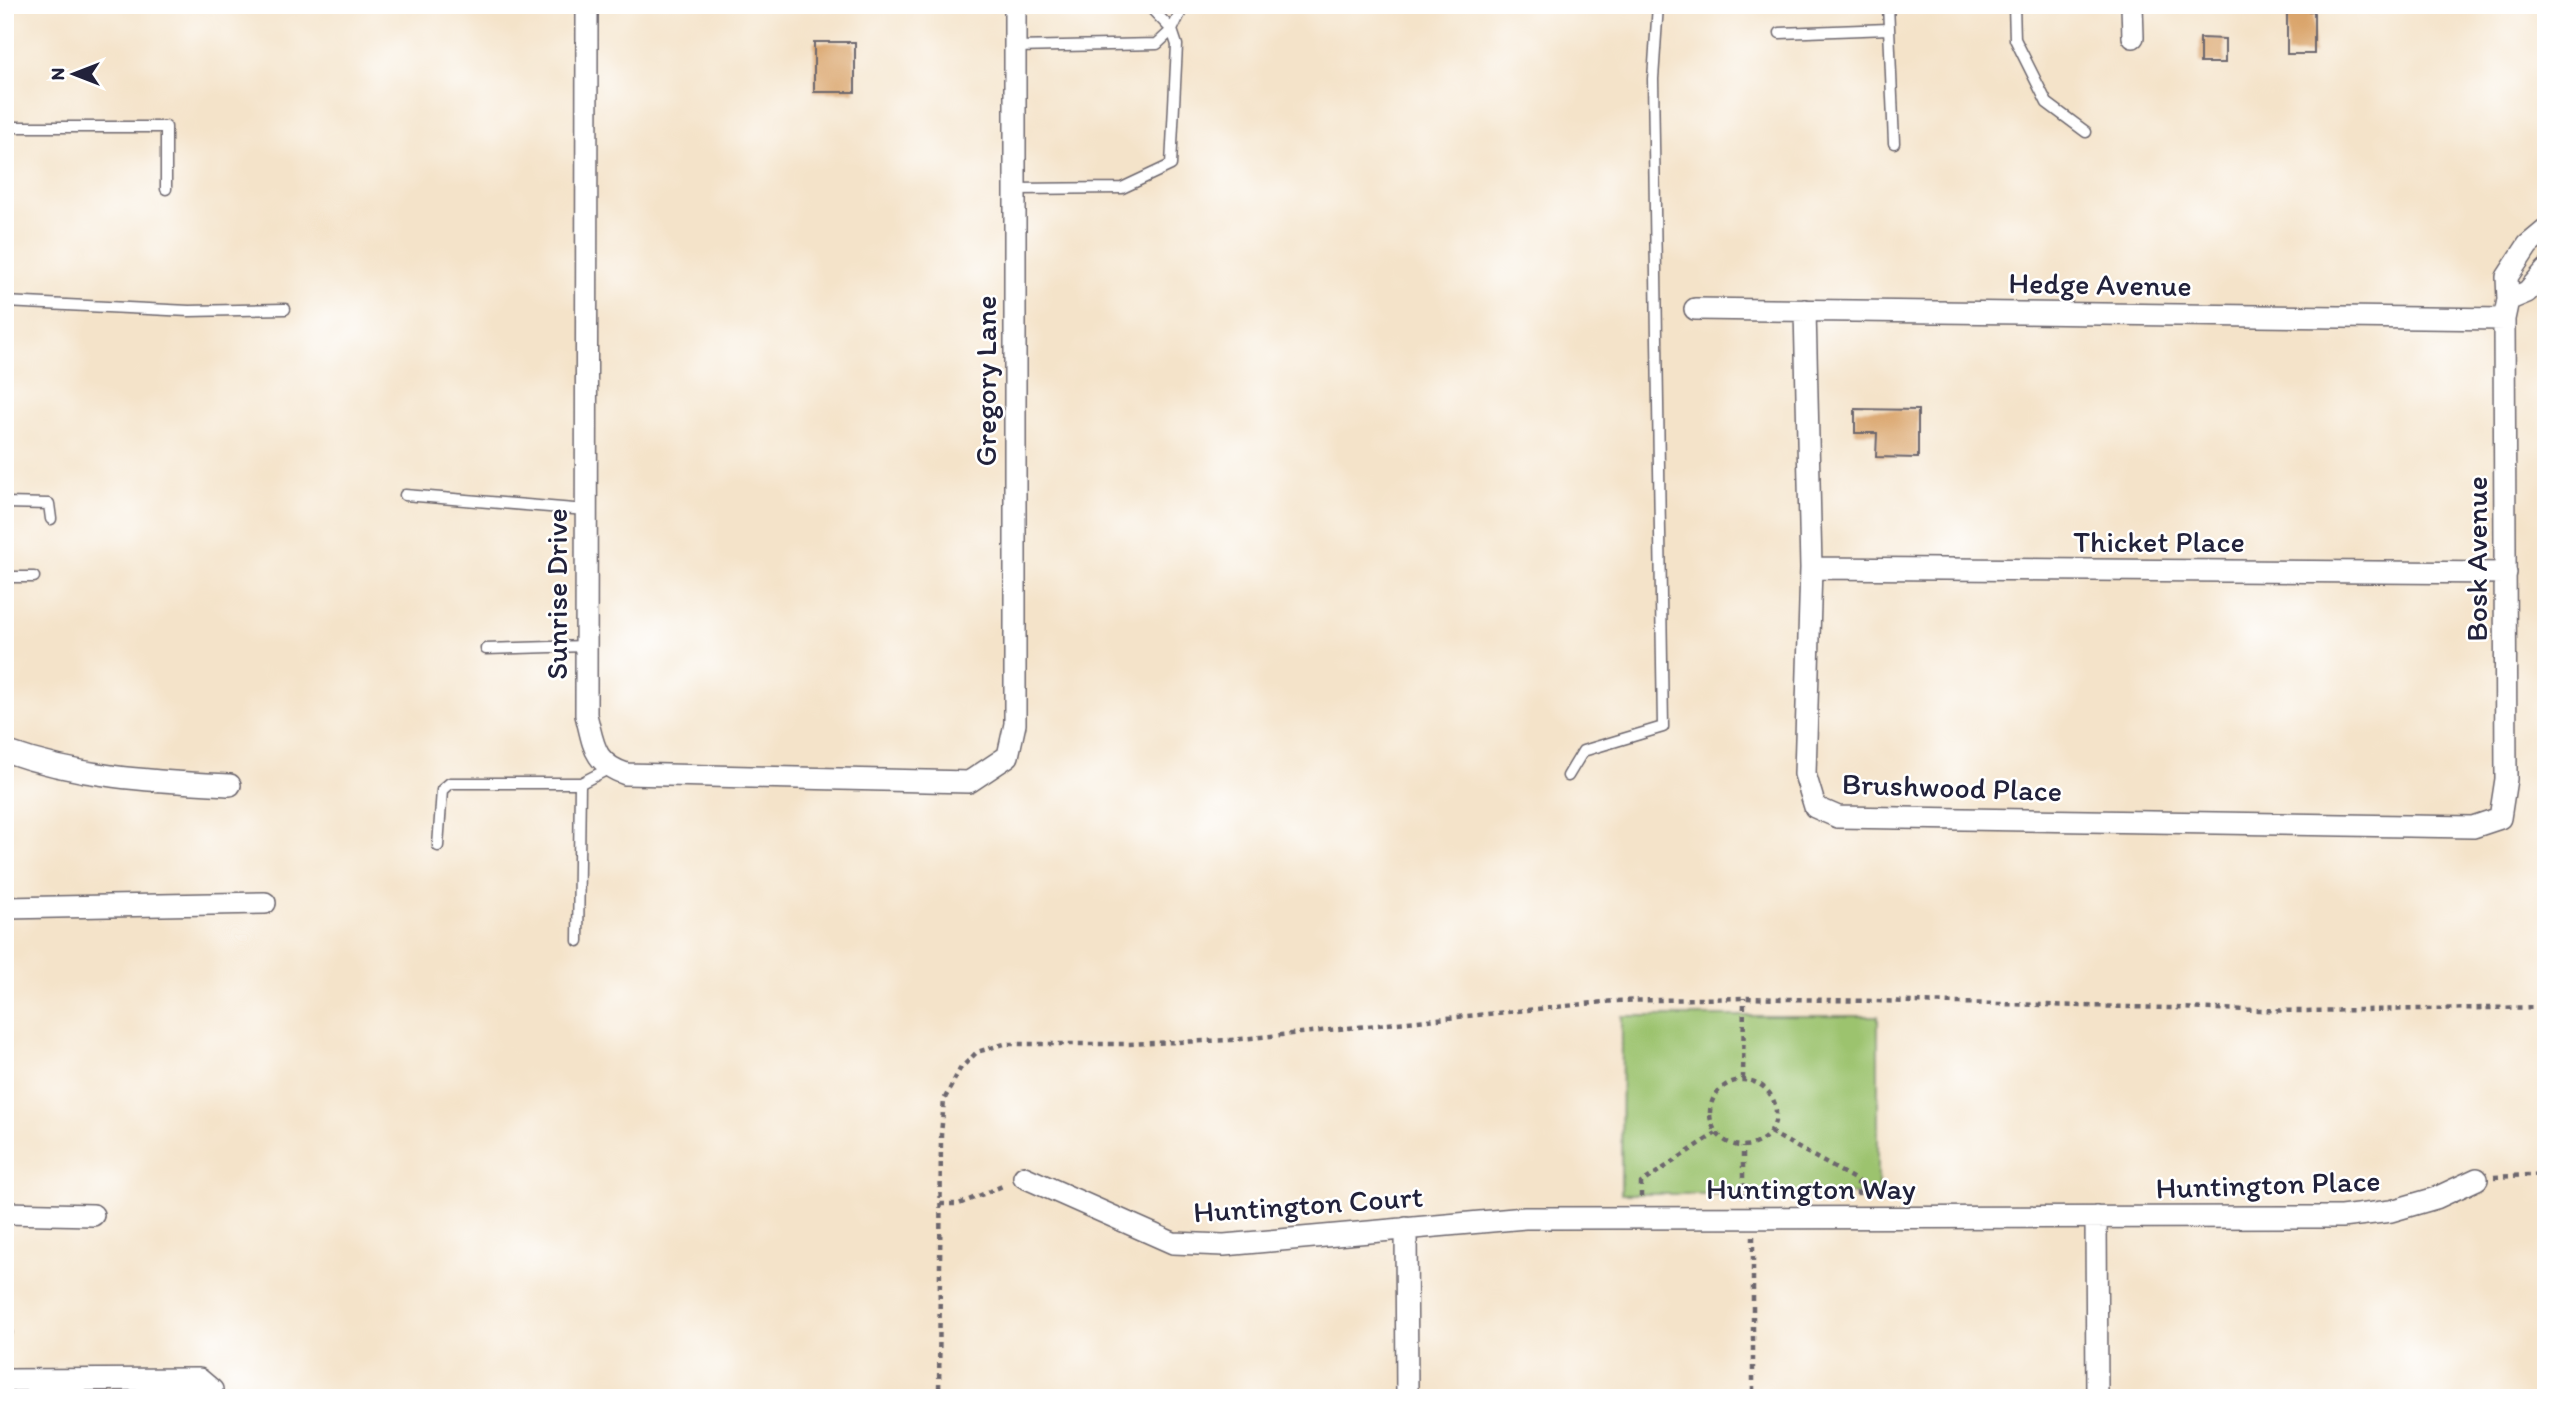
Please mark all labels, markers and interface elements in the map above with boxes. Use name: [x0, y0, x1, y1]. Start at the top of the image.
north arrow: [38, 38, 108, 108]
text: N: [46, 68, 69, 80]
street label: Hedge Avenue: [2008, 264, 2192, 304]
street label: Gregory Lane: [967, 295, 1004, 467]
street label: Bosk Avenue: [2458, 476, 2495, 642]
street label: Sunrise Drive: [538, 508, 575, 680]
street label: Thicket Place: [2073, 523, 2245, 560]
street label: Brushwood Place: [1841, 765, 2063, 809]
street label: Huntington Place: [2155, 1162, 2381, 1206]
street label: Huntington Way: [1706, 1170, 1916, 1207]
street label: Huntington Court: [1192, 1178, 1424, 1230]

